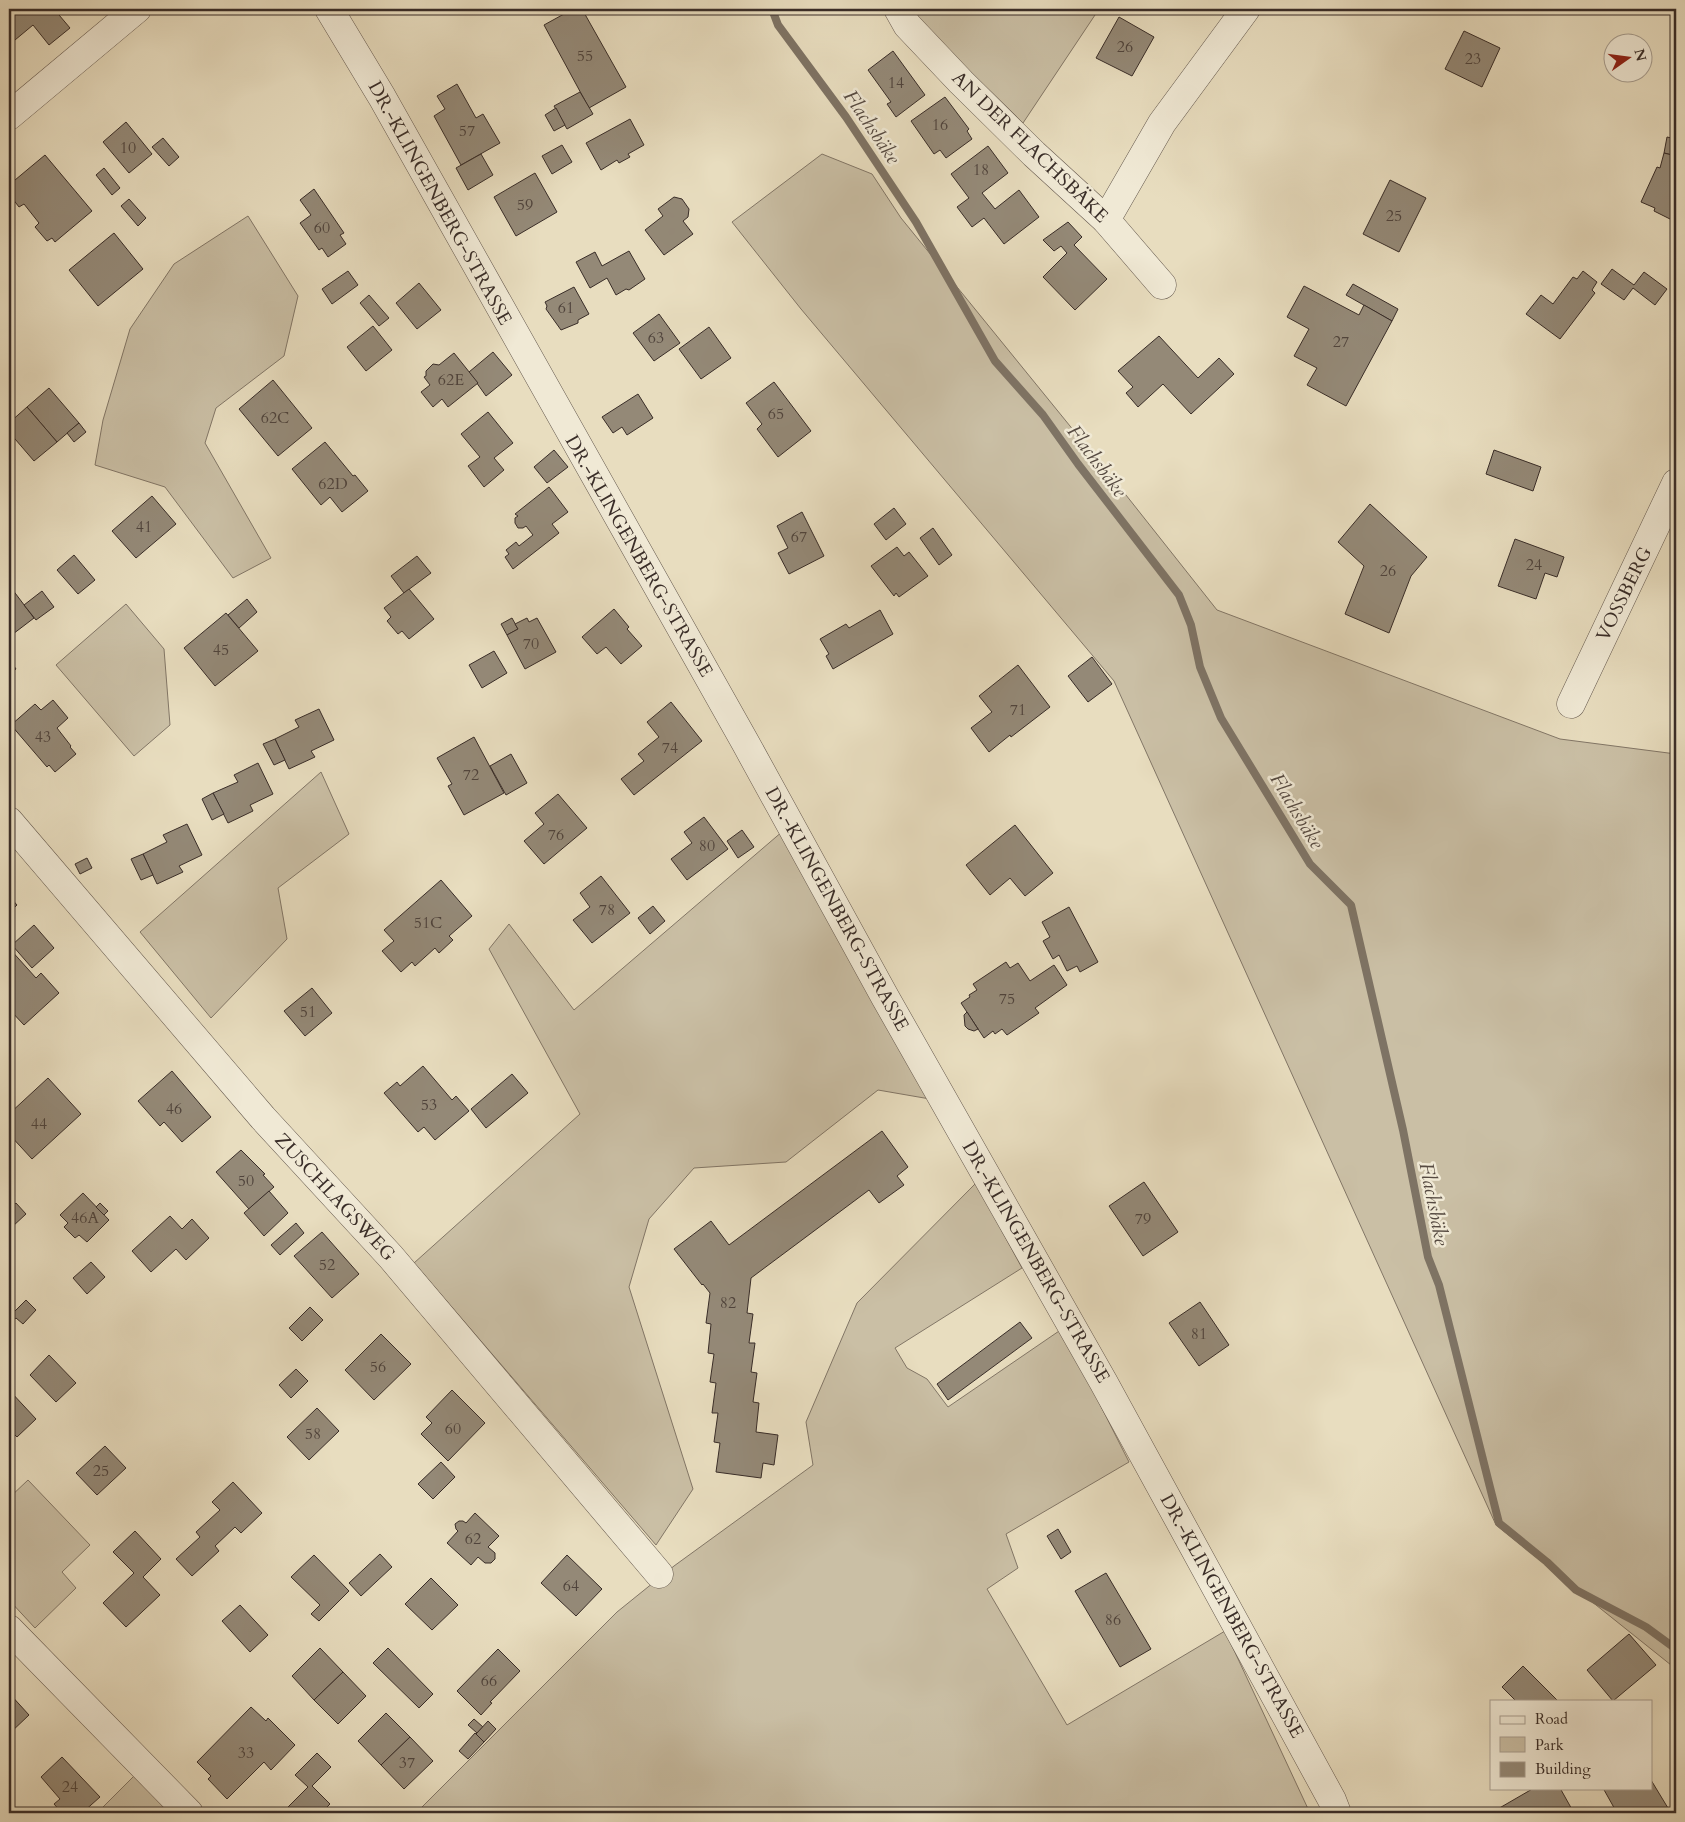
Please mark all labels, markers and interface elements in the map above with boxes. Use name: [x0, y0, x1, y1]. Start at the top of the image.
north arrow: [1602, 32, 1652, 82]
house number: 26: [1117, 36, 1133, 58]
house number: 55: [577, 45, 593, 67]
text: N: [1629, 47, 1651, 63]
house number: 23: [1465, 48, 1481, 70]
street label: AN DER FLACHSBÄKE: [946, 65, 1114, 229]
house number: 14: [888, 72, 904, 94]
street label: DR.-KLINGENBERG-STRASSE: [362, 76, 518, 330]
water label: Flachsbäke: [837, 85, 907, 170]
house number: 16: [932, 114, 948, 136]
house number: 57: [459, 120, 475, 142]
house number: 10: [120, 137, 136, 159]
house number: 18: [973, 159, 989, 181]
house number: 59: [517, 194, 533, 216]
house number: 25: [1386, 205, 1402, 227]
house number: 60: [314, 217, 330, 239]
house number: 61: [558, 297, 574, 319]
house number: 63: [648, 327, 664, 349]
house number: 27: [1333, 331, 1349, 353]
house number: 62E: [438, 369, 464, 391]
house number: 65: [768, 403, 784, 425]
house number: 62C: [261, 407, 289, 429]
water label: Flachsbäke: [1061, 419, 1133, 503]
street label: DR.-KLINGENBERG-STRASSE: [559, 430, 719, 682]
house number: 62D: [318, 473, 348, 495]
house number: 41: [136, 516, 152, 538]
house number: 67: [791, 526, 807, 548]
street label: VOSSBERG: [1590, 542, 1658, 646]
house number: 24: [1526, 554, 1542, 576]
house number: 26: [1380, 560, 1396, 582]
house number: 70: [523, 633, 539, 655]
house number: 45: [213, 639, 229, 661]
house number: 71: [1010, 699, 1026, 721]
house number: 43: [35, 726, 51, 748]
house number: 74: [662, 737, 678, 759]
house number: 72: [463, 764, 479, 786]
water label: Flachsbäke: [1264, 768, 1330, 854]
street label: DR.-KLINGENBERG-STRASSE: [759, 782, 915, 1036]
house number: 76: [548, 824, 564, 846]
house number: 80: [699, 835, 715, 857]
house number: 78: [599, 899, 615, 921]
house number: 51C: [414, 912, 442, 934]
house number: 75: [999, 988, 1015, 1010]
house number: 51: [300, 1001, 316, 1023]
house number: 53: [421, 1094, 437, 1116]
house number: 46: [166, 1098, 182, 1120]
house number: 44: [31, 1113, 47, 1135]
street label: ZUSCHLAGSWEG: [269, 1127, 401, 1267]
street label: DR.-KLINGENBERG-STRASSE: [956, 1136, 1116, 1388]
water label: Flachsbäke: [1413, 1160, 1455, 1248]
house number: 50: [238, 1170, 254, 1192]
house number: 46A: [71, 1207, 100, 1229]
house number: 79: [1135, 1208, 1151, 1230]
house number: 52: [319, 1254, 335, 1276]
house number: 82: [720, 1292, 736, 1314]
house number: 81: [1191, 1323, 1207, 1345]
house number: 56: [370, 1356, 386, 1378]
house number: 60: [445, 1418, 461, 1440]
house number: 58: [305, 1423, 321, 1445]
house number: 25: [93, 1460, 109, 1482]
street label: DR.-KLINGENBERG-STRASSE: [1154, 1489, 1310, 1743]
house number: 62: [465, 1528, 481, 1550]
house number: 64: [563, 1575, 579, 1597]
house number: 86: [1105, 1609, 1121, 1631]
house number: 66: [481, 1670, 497, 1692]
legend: [1490, 1700, 1652, 1790]
text: Road: [1535, 1709, 1568, 1729]
text: Park: [1535, 1735, 1564, 1755]
house number: 33: [238, 1742, 254, 1764]
house number: 37: [399, 1752, 415, 1774]
text: Building: [1535, 1759, 1591, 1779]
house number: 24: [62, 1776, 78, 1798]

